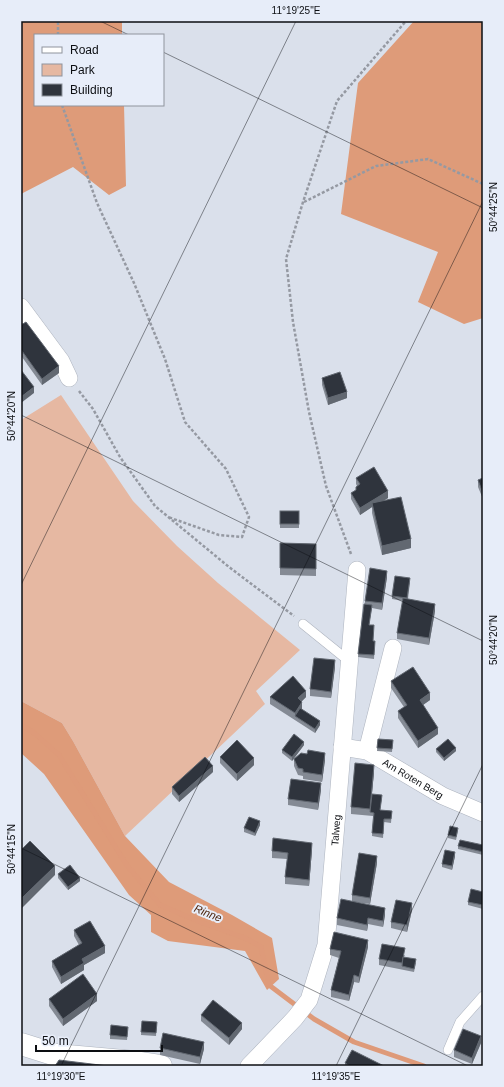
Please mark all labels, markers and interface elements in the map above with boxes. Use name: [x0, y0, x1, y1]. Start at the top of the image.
text: 11°19'25"E: [272, 5, 321, 16]
legend: [34, 34, 164, 106]
text: Road: [70, 43, 99, 57]
text: Park: [70, 63, 96, 77]
text: Building: [70, 83, 113, 97]
text: 50°44'25"N: [488, 182, 499, 232]
text: 50°44'20"N: [6, 391, 17, 441]
text: 50°44'20"N: [488, 615, 499, 665]
street label: Am Roten Berg: [381, 756, 445, 801]
street label: Talweg: [329, 814, 342, 846]
text: 50°44'15"N: [6, 824, 17, 874]
water label: Rinne: [192, 902, 224, 924]
scale bar: [36, 1027, 162, 1053]
text: 50 m: [42, 1034, 69, 1048]
text: 11°19'30"E: [37, 1071, 86, 1082]
text: 11°19'35"E: [312, 1071, 361, 1082]

